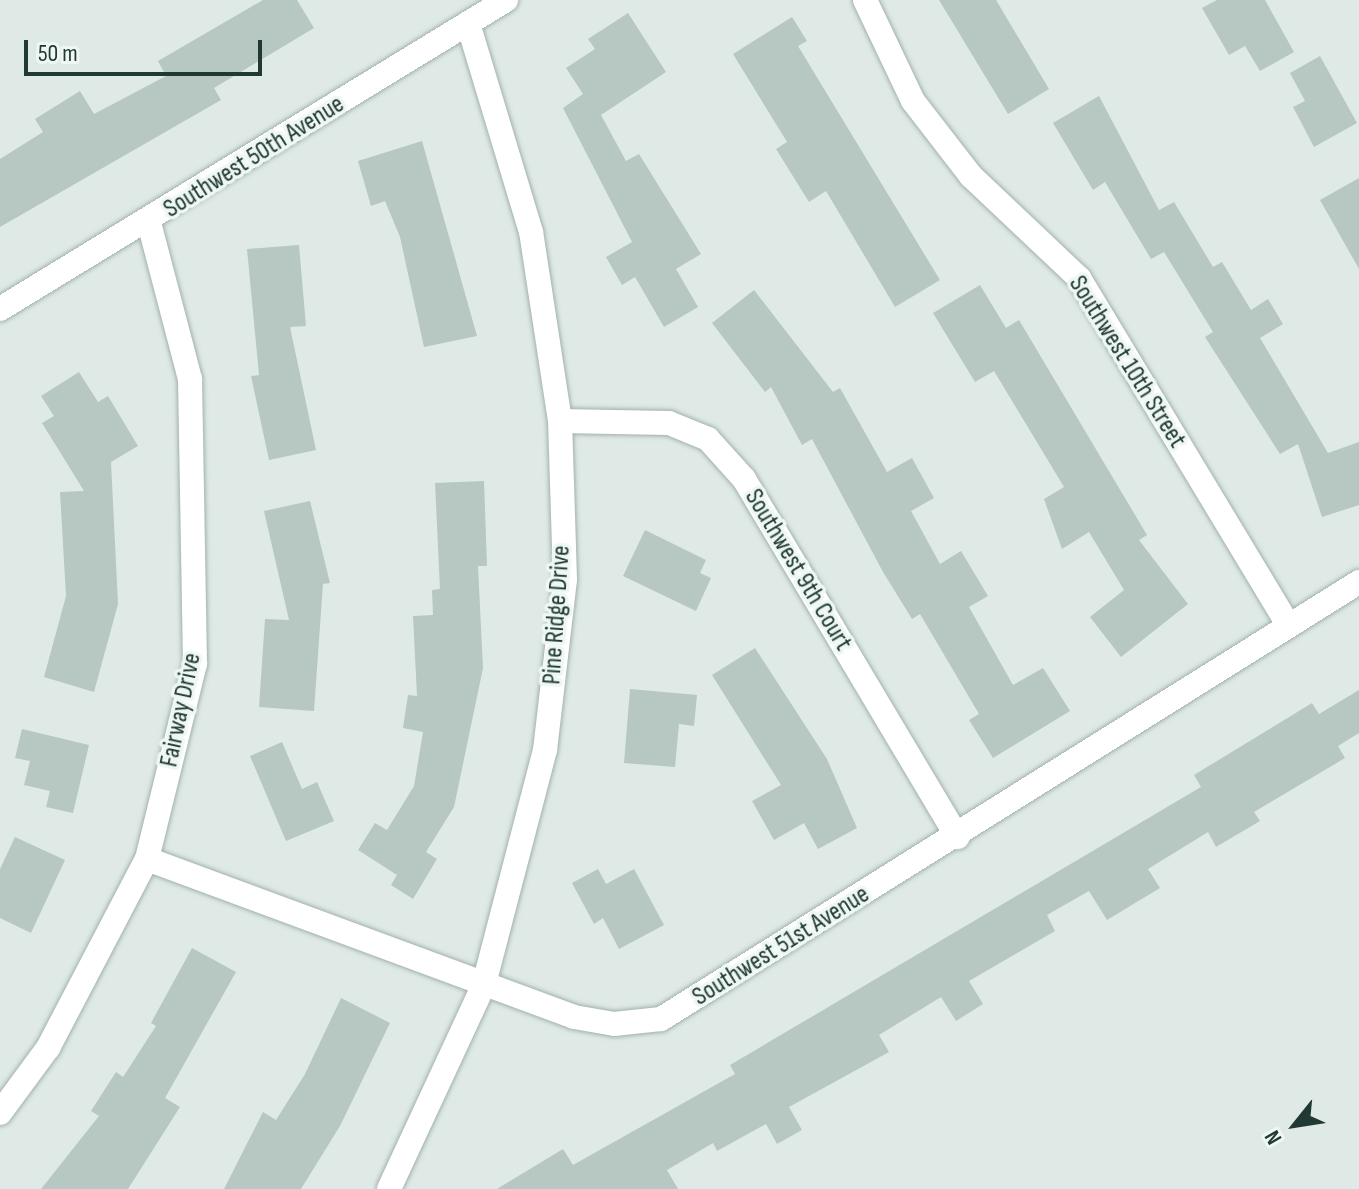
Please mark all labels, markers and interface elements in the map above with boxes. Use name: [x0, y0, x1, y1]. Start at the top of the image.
scale bar: [28, 24, 266, 74]
text: 50 m: [38, 39, 78, 68]
street label: Southwest 50th Avenue: [158, 89, 350, 225]
street label: Southwest 10th Street: [1062, 270, 1192, 454]
street label: Southwest 9th Court: [738, 484, 858, 656]
street label: Pine Ridge Drive: [537, 544, 577, 686]
street label: Fairway Drive: [154, 650, 208, 770]
street label: Southwest 51st Avenue: [687, 879, 875, 1013]
north arrow: [1255, 1085, 1335, 1165]
text: N: [1259, 1125, 1288, 1149]

